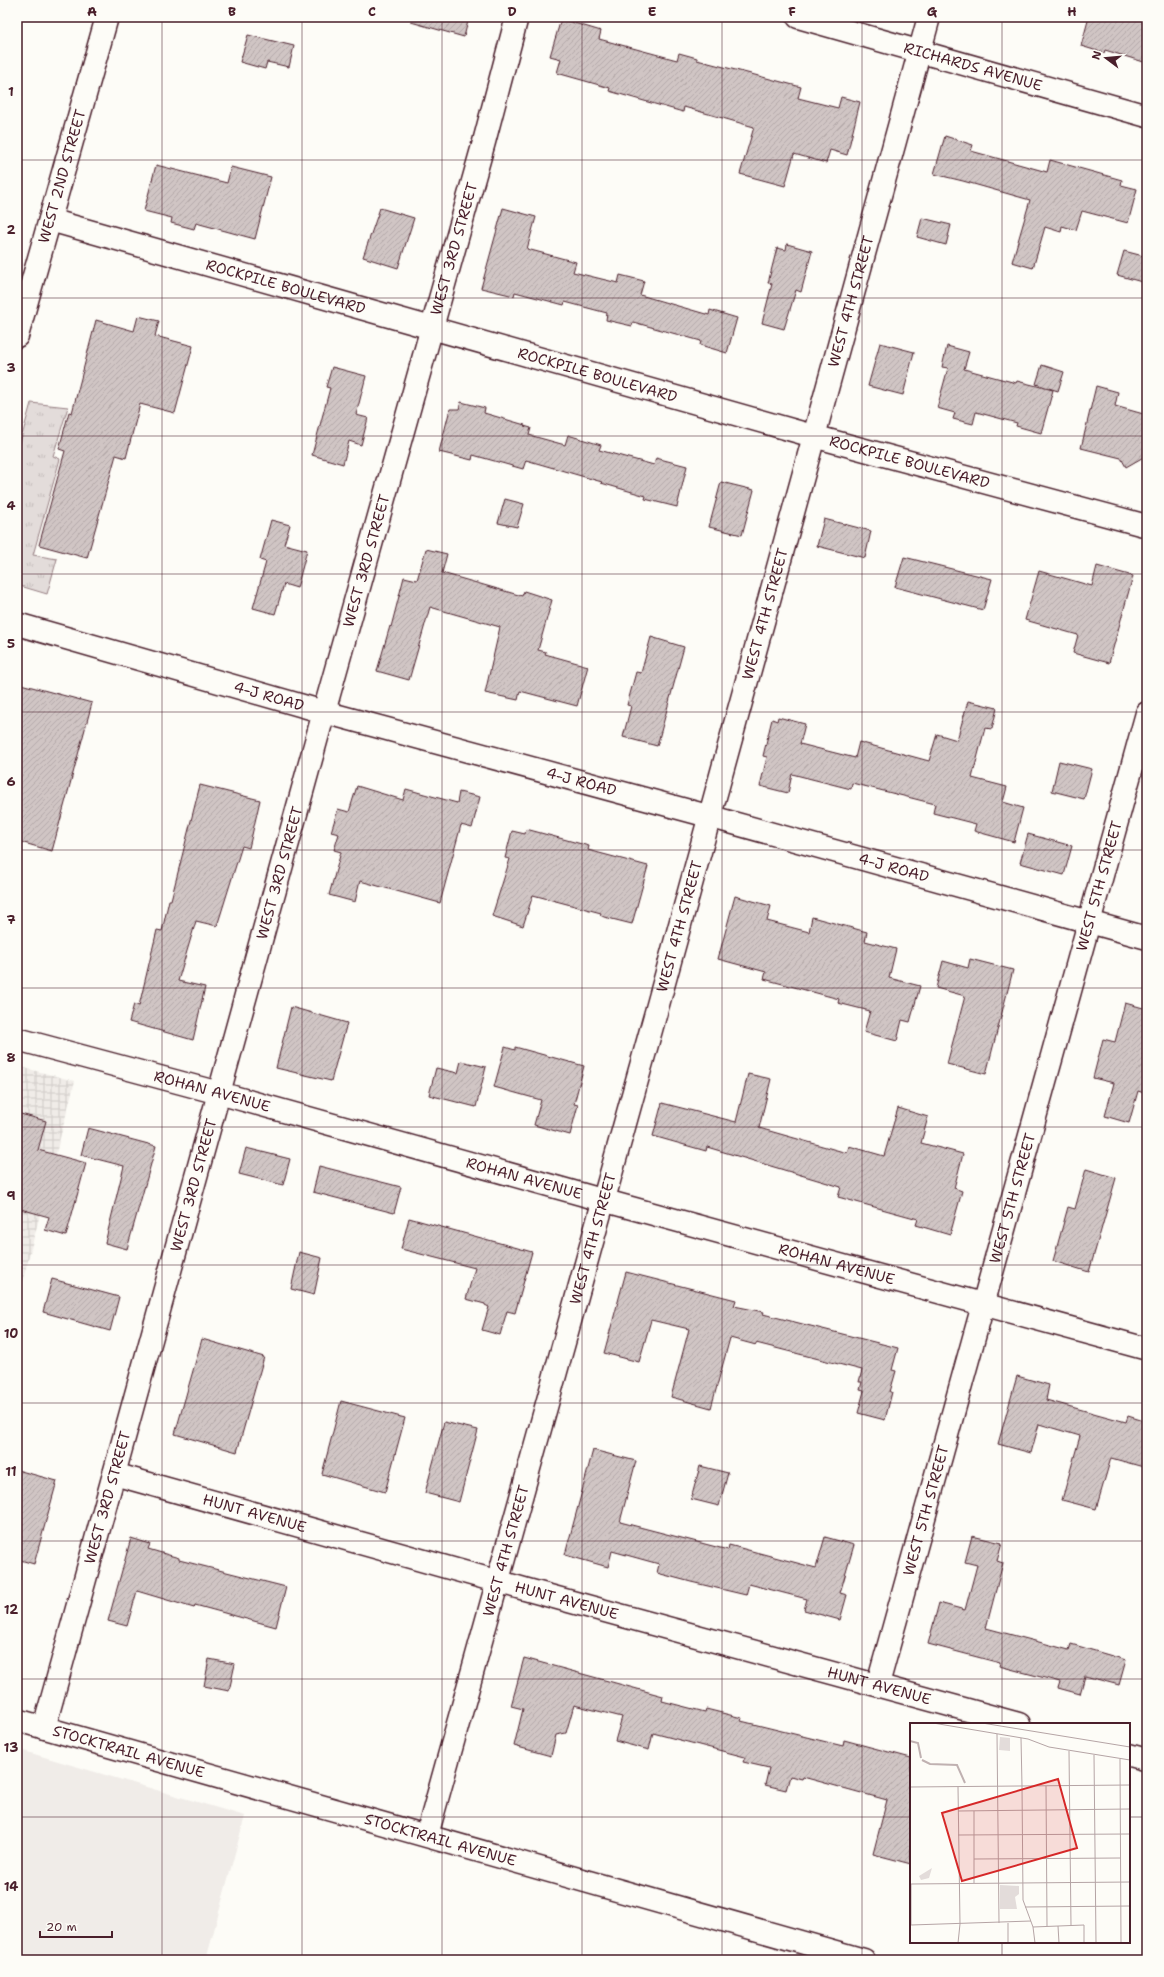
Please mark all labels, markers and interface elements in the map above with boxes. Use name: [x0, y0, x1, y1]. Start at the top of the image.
text: A: [87, 3, 97, 20]
text: B: [228, 3, 236, 20]
text: C: [368, 3, 376, 20]
text: D: [507, 3, 517, 20]
text: E: [648, 3, 657, 20]
text: F: [788, 3, 796, 20]
text: G: [927, 3, 938, 20]
text: H: [1067, 3, 1077, 20]
street label: RICHARDS AVENUE: [901, 37, 1045, 96]
north arrow: [1086, 38, 1126, 78]
text: N: [1088, 49, 1105, 62]
text: 1: [8, 83, 14, 100]
street label: WEST 2ND STREET: [34, 107, 90, 246]
street label: WEST 3RD STREET: [426, 180, 482, 318]
text: 2: [6, 221, 16, 238]
street label: WEST 4TH STREET: [823, 233, 879, 370]
street label: ROCKPILE BOULEVARD: [204, 255, 368, 319]
street label: ROCKPILE BOULEVARD: [515, 343, 680, 407]
text: 3: [6, 359, 16, 376]
street label: ROCKPILE BOULEVARD: [827, 431, 992, 493]
street label: WEST 3RD STREET: [338, 492, 395, 630]
text: 4: [6, 497, 16, 514]
street label: WEST 4TH STREET: [738, 546, 793, 682]
text: 5: [7, 635, 15, 652]
street label: 4-J ROAD: [231, 677, 306, 716]
street label: 4-J ROAD: [544, 763, 619, 801]
text: 6: [6, 773, 16, 790]
street label: WEST 3RD STREET: [252, 804, 308, 942]
street label: WEST 5TH STREET: [1071, 818, 1127, 954]
street label: 4-J ROAD: [856, 848, 931, 887]
street label: WEST 4TH STREET: [652, 858, 707, 995]
text: 7: [6, 911, 16, 928]
text: 8: [6, 1049, 16, 1066]
street label: ROHAN AVENUE: [152, 1066, 272, 1117]
street label: WEST 3RD STREET: [166, 1116, 221, 1254]
street label: WEST 5TH STREET: [985, 1131, 1040, 1266]
street label: ROHAN AVENUE: [464, 1153, 585, 1204]
street label: WEST 4TH STREET: [565, 1171, 621, 1307]
text: 9: [6, 1187, 16, 1204]
street label: ROHAN AVENUE: [776, 1239, 897, 1290]
text: 10: [4, 1325, 18, 1342]
street label: WEST 3RD STREET: [80, 1429, 135, 1566]
street label: WEST 5TH STREET: [898, 1443, 954, 1578]
text: 11: [5, 1463, 17, 1480]
street label: WEST 4TH STREET: [478, 1483, 534, 1619]
street label: HUNT AVENUE: [200, 1489, 309, 1537]
street label: HUNT AVENUE: [512, 1577, 621, 1624]
text: 12: [4, 1601, 18, 1618]
street label: HUNT AVENUE: [825, 1662, 933, 1710]
street label: STOCKTRAIL AVENUE: [50, 1721, 207, 1783]
inset map: [910, 1723, 1130, 1943]
text: 13: [4, 1739, 18, 1756]
street label: STOCKTRAIL AVENUE: [362, 1809, 519, 1871]
text: 14: [4, 1878, 18, 1895]
scale bar: [40, 1913, 112, 1939]
text: 20 m: [46, 1919, 77, 1935]

